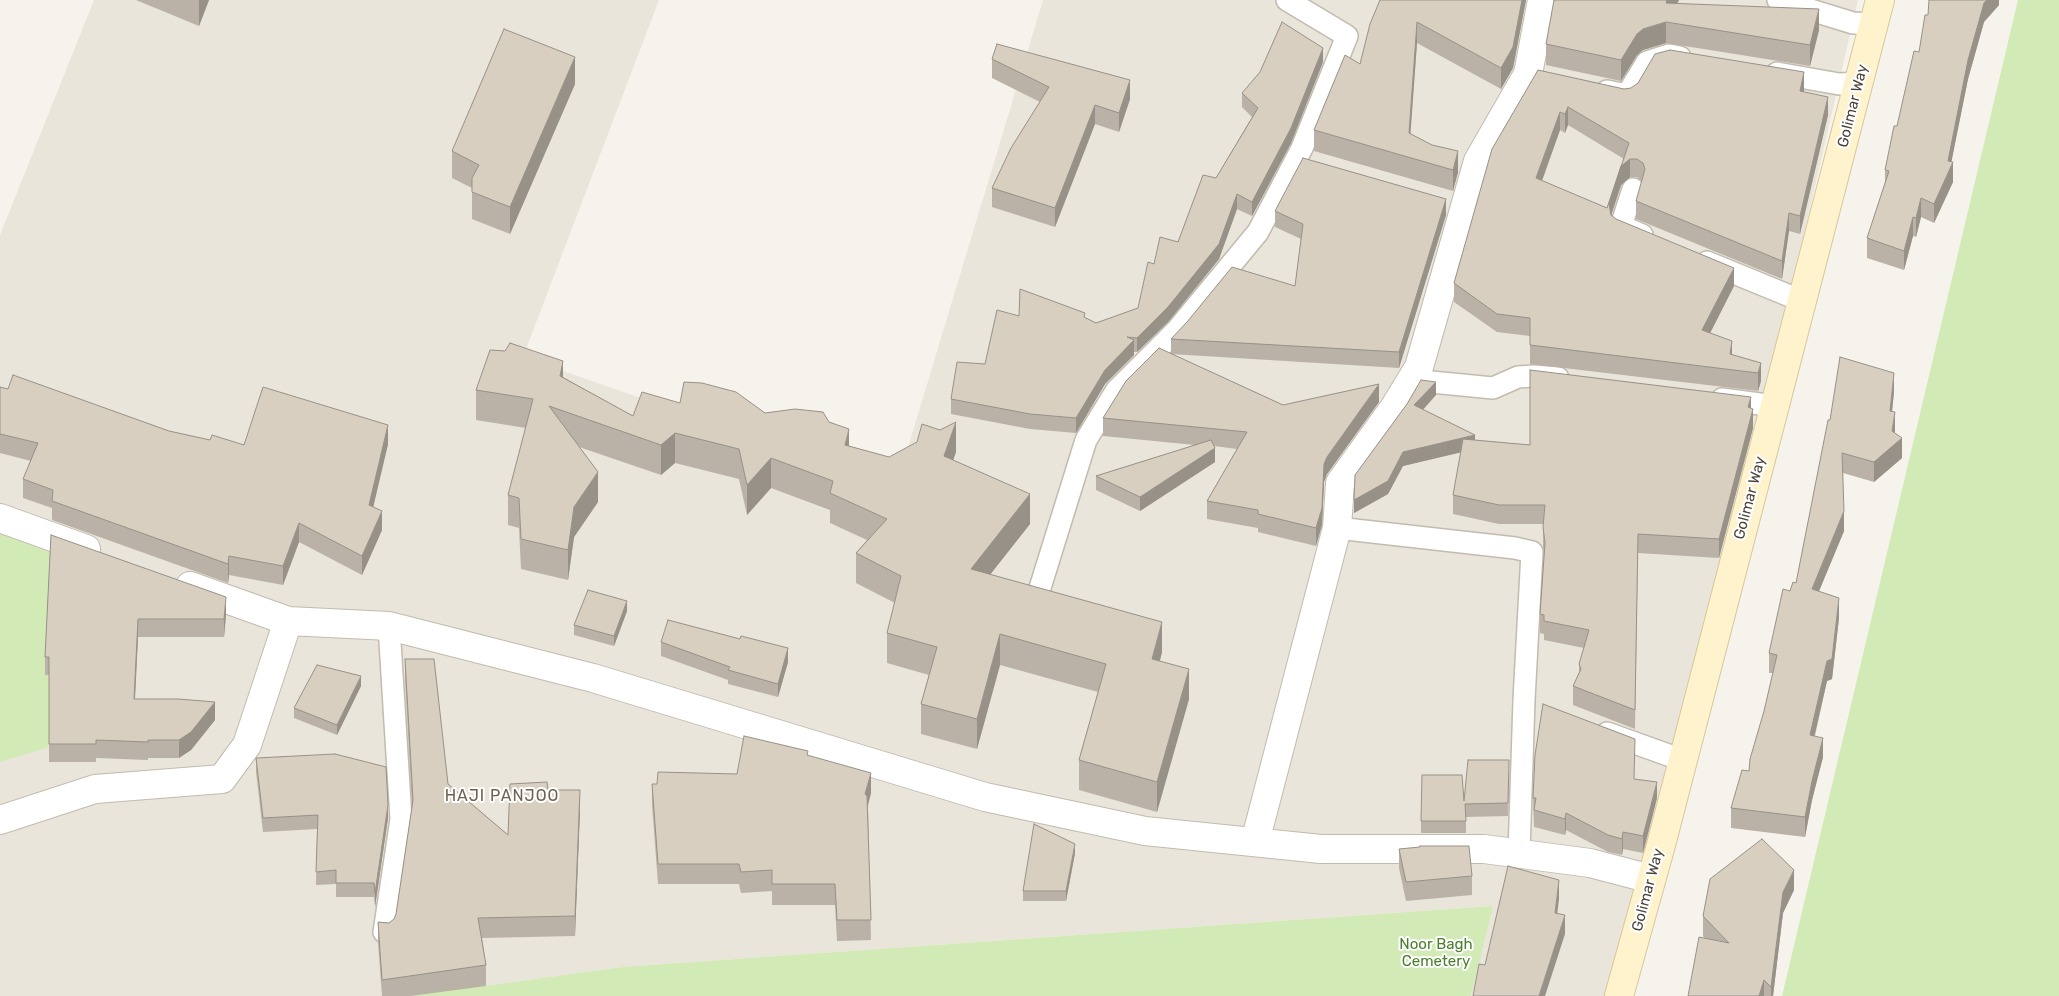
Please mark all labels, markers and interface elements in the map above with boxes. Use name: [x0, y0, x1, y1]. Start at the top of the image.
street label: Golimar Way: [1834, 63, 1872, 149]
street label: Golimar Way: [1730, 455, 1770, 541]
district label: HAJI PANJOO: [443, 786, 561, 806]
street label: Golimar Way: [1628, 847, 1668, 933]
park label: Noor Bagh Cemetery: [1399, 936, 1473, 971]

